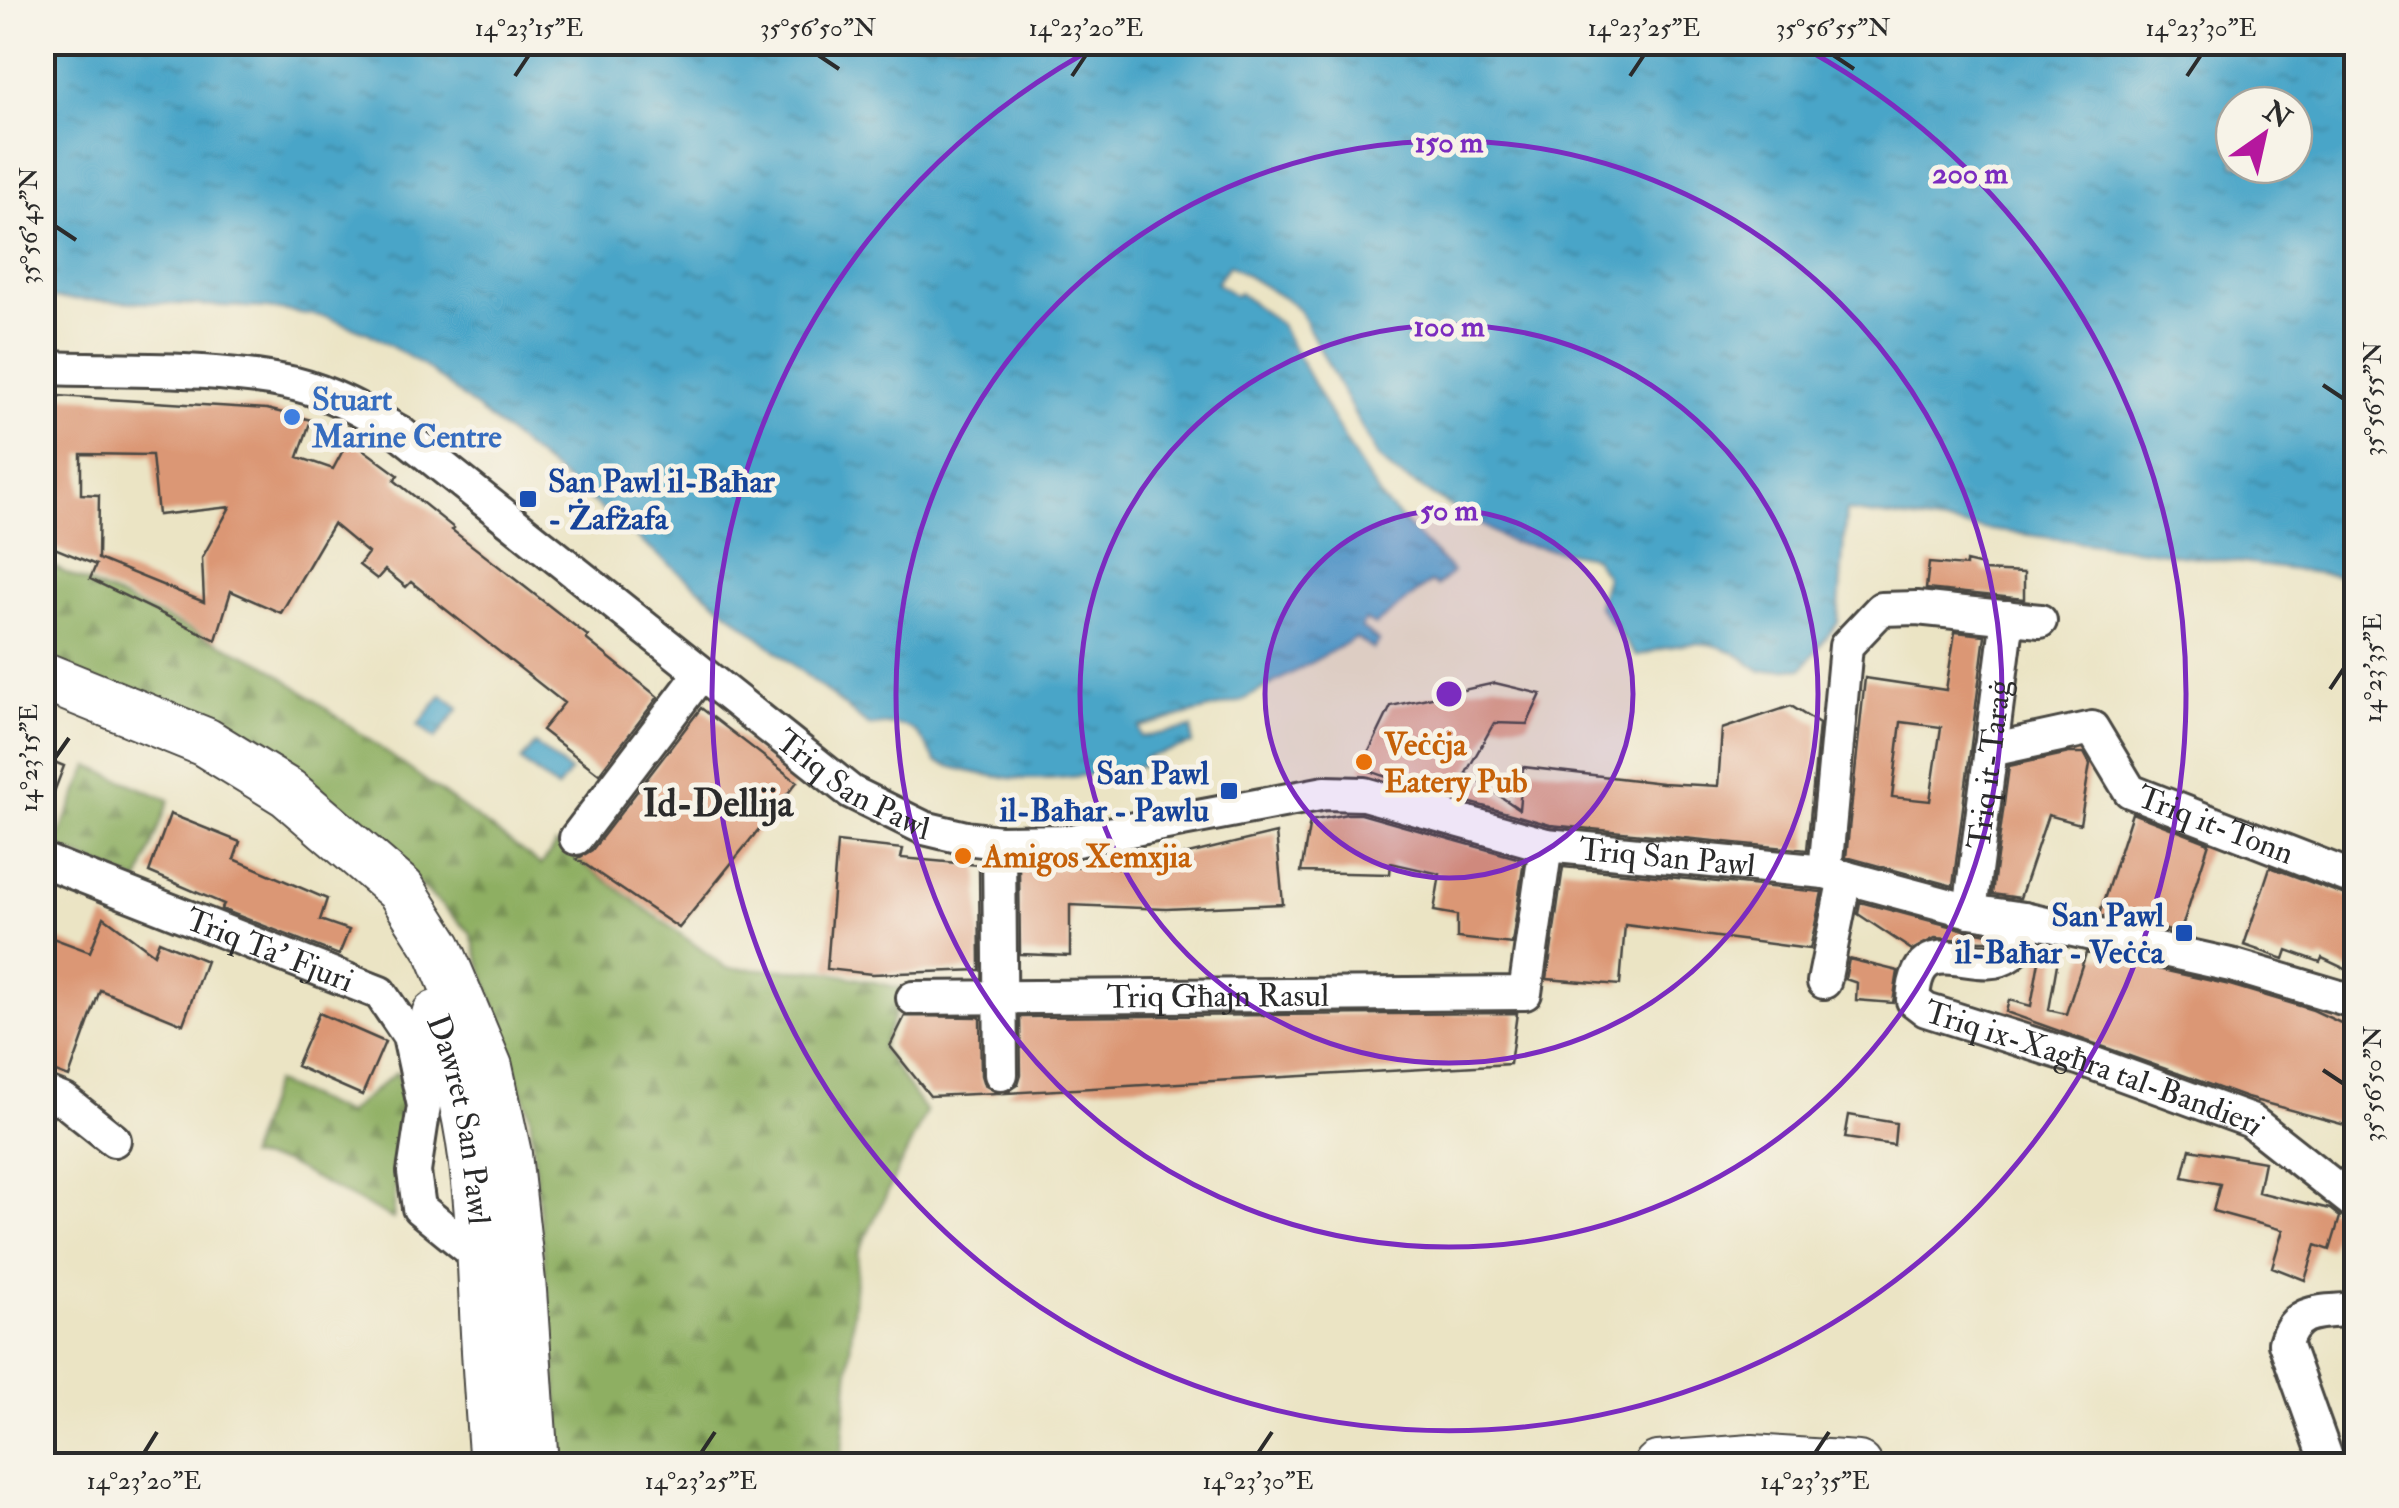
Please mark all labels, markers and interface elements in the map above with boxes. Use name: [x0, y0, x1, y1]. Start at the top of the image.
text: 14°23'15"E: [475, 13, 583, 44]
text: 35°56'50"N: [760, 13, 877, 44]
text: 14°23'20"E: [1029, 13, 1143, 44]
text: 14°23'25"E: [1588, 13, 1700, 44]
text: 35°56'55"N: [1776, 13, 1891, 44]
text: 14°23'30"E: [2145, 13, 2257, 44]
north arrow: [2214, 85, 2314, 185]
text: N: [2256, 93, 2298, 138]
text: 150 m: [1415, 124, 1484, 161]
text: 200 m: [1932, 155, 2008, 192]
text: 35°56'45"N: [14, 167, 45, 285]
text: 100 m: [1414, 308, 1485, 345]
text: 35°56'55"N: [2358, 341, 2389, 456]
place label: Stuart Marine Centre: [311, 380, 502, 457]
marker: Stuart Marine Centre: [281, 406, 303, 428]
place label: San Pawl il-Baħar - Żafżafa: [548, 462, 776, 539]
marker: San Pawl il-Baħar - Żafżafa: [517, 488, 539, 510]
text: 50 m: [1420, 492, 1479, 529]
text: 14°23'35"E: [2358, 613, 2389, 723]
centre of rings: [1431, 676, 1467, 712]
street label: Triq it-Taraġ: [1959, 677, 2021, 852]
text: 14°23'15"E: [14, 704, 45, 812]
street label: Triq San Pawl: [767, 721, 934, 850]
place label: Veċċja Eatery Pub: [1383, 725, 1528, 802]
marker: Veċċja Eatery Pub: [1353, 751, 1375, 773]
place label: San Pawl il-Baħar - Pawlu: [999, 754, 1210, 831]
street label: Triq it-Tonn: [2132, 777, 2299, 874]
district label: Id-Dellija: [643, 780, 795, 828]
marker: San Pawl il-Baħar - Pawlu: [1218, 780, 1240, 802]
street label: Triq San Pawl: [1577, 829, 1757, 886]
place label: Amigos Xemxjia: [981, 837, 1192, 877]
marker: Amigos Xemxjia: [952, 845, 974, 867]
place label: San Pawl il-Baħar - Veċċa: [1954, 896, 2165, 973]
street label: Triq Ta' Fjuri: [180, 900, 359, 1002]
marker: San Pawl il-Baħar - Veċċa: [2173, 922, 2195, 944]
street label: Triq Għajn Rasul: [1107, 976, 1329, 1017]
street label: Triq ix-Xagħra tal-Bandieri: [1920, 992, 2272, 1145]
street label: Dawret San Pawl: [417, 1009, 499, 1226]
text: 35°56'50"N: [2358, 1025, 2389, 1142]
text: 14°23'20"E: [87, 1466, 201, 1497]
text: 14°23'25"E: [645, 1466, 757, 1497]
text: 14°23'30"E: [1202, 1466, 1314, 1497]
text: 14°23'35"E: [1760, 1466, 1870, 1497]

